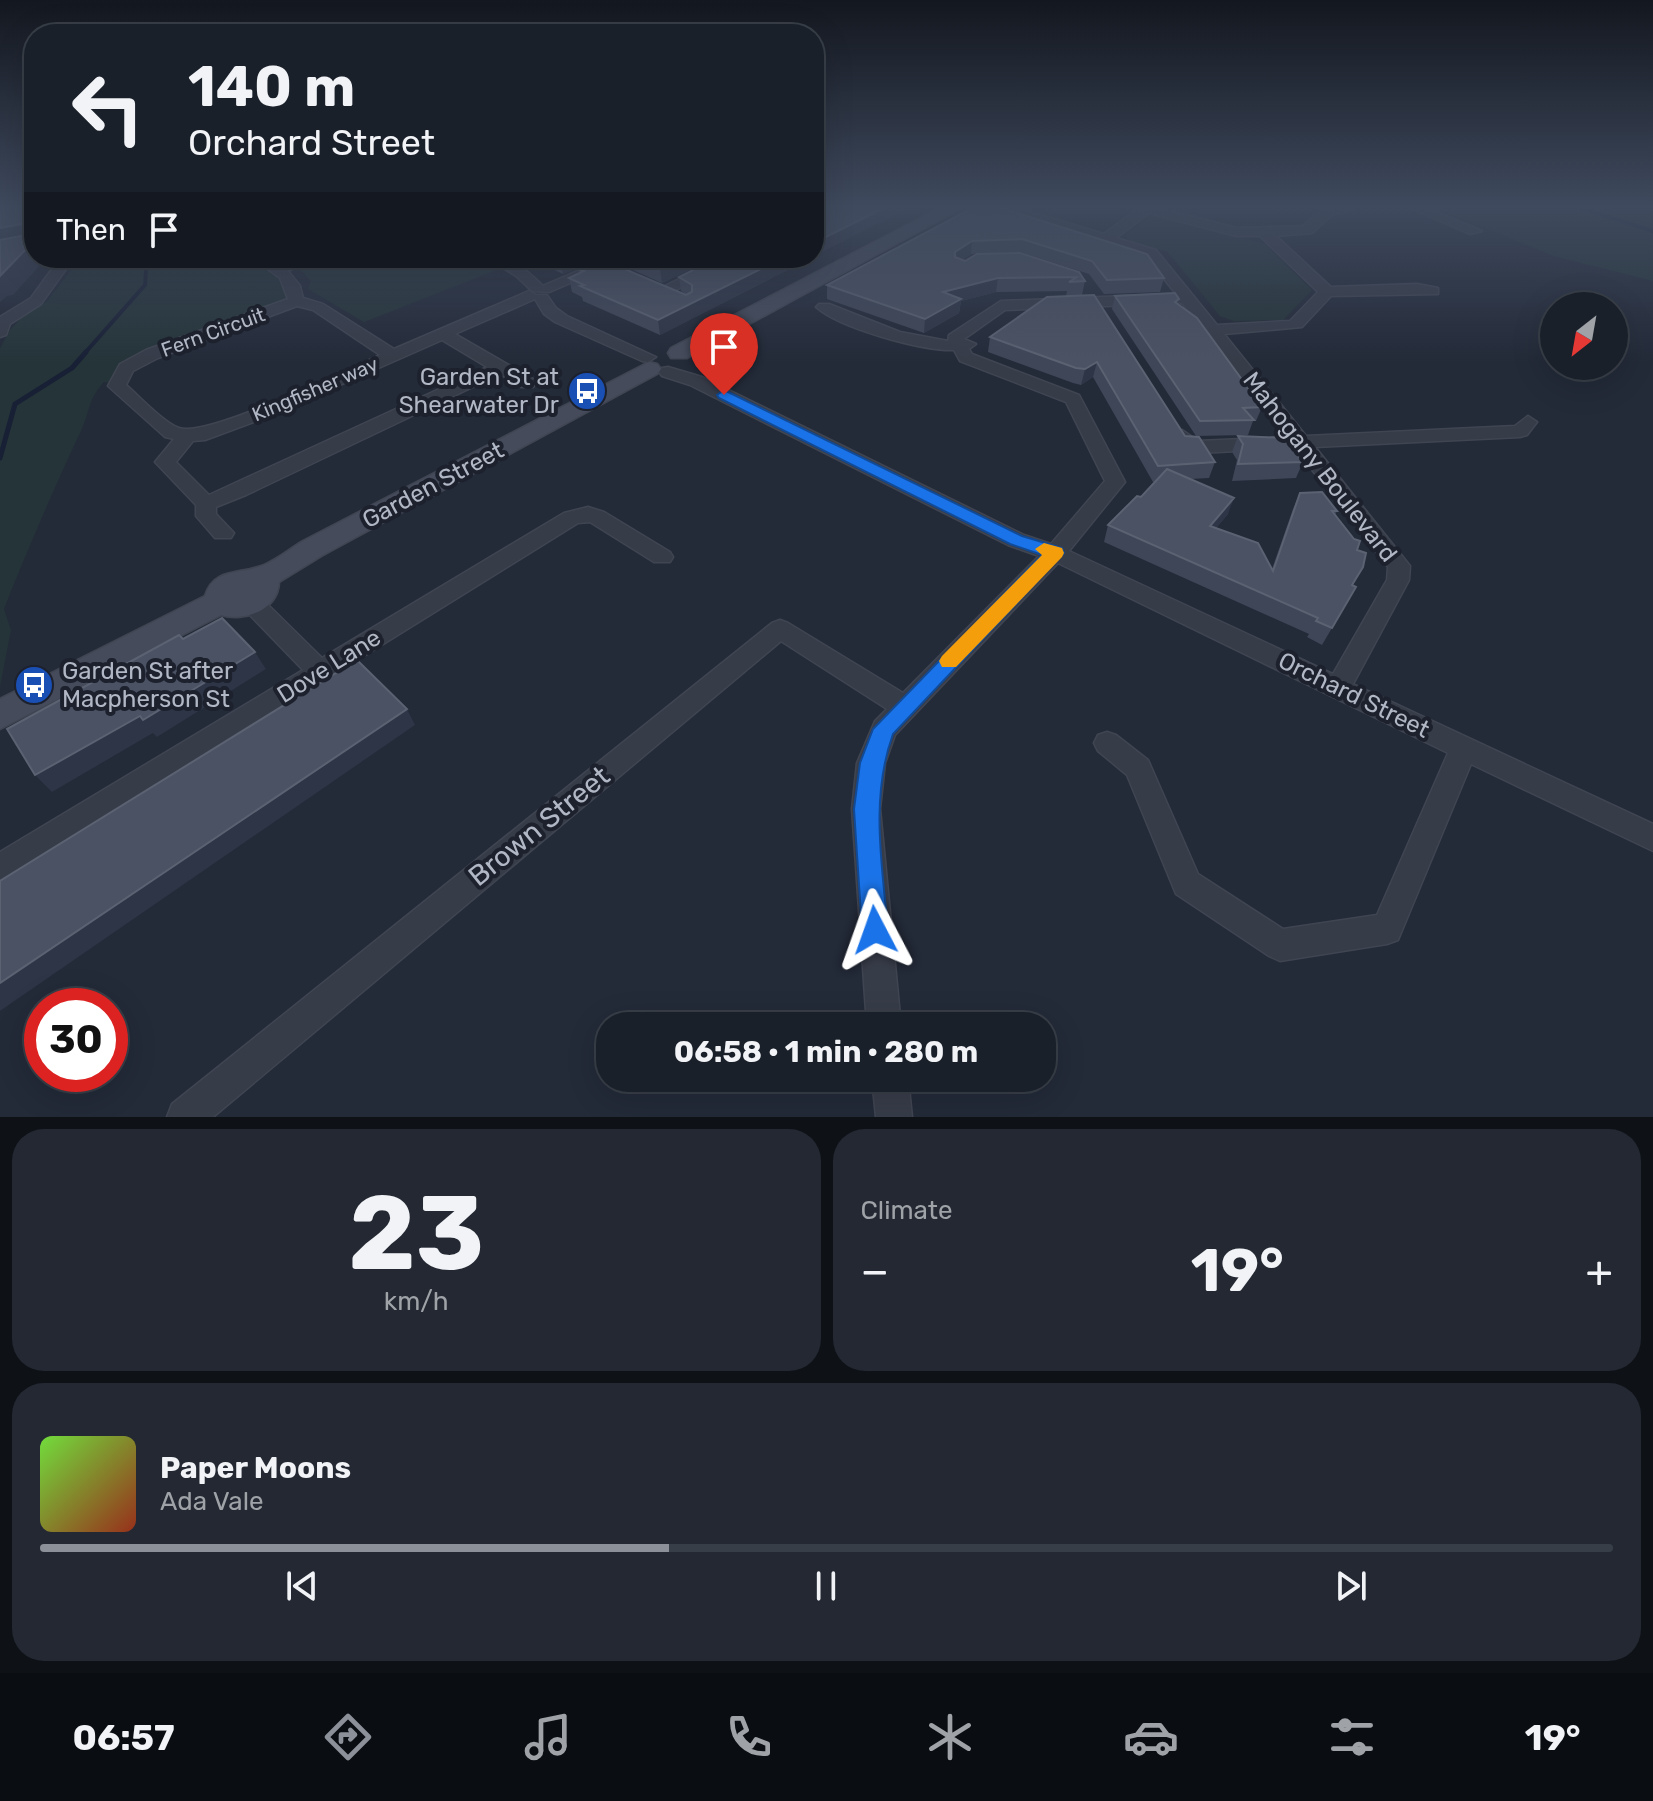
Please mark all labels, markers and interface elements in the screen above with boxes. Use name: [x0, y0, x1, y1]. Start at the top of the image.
text: 140 m: [188, 54, 355, 120]
icon: left: [56, 56, 160, 160]
text: Orchard Street: [188, 121, 435, 164]
icon: arrive: [142, 208, 186, 252]
text: Then: [56, 212, 126, 248]
north arrow: [1540, 292, 1628, 380]
map controls: [1540, 292, 1628, 380]
street label: Fern Circuit: [158, 302, 268, 362]
pin: [690, 313, 758, 395]
icon: arrive: [702, 325, 746, 369]
street label: Kingfisher way: [248, 352, 382, 426]
place label: Garden St at Shearwater Dr: [399, 363, 559, 419]
street label: Mahogany Boulevard: [1237, 366, 1403, 568]
bus stop icon: Garden St at Shearwater Dr: [566, 370, 608, 412]
street label: Garden Street: [358, 436, 508, 534]
street label: Dove Lane: [272, 623, 386, 709]
street label: Orchard Street: [1274, 646, 1434, 744]
place label: Garden St after Macpherson St: [62, 657, 233, 713]
bus stop icon: Garden St after Macpherson St: [13, 664, 55, 706]
street label: Brown Street: [462, 759, 616, 893]
position arrow: [833, 888, 917, 972]
speed limit sign: 30: [24, 988, 128, 1092]
text: 06:58 · 1 min · 280 m: [674, 1034, 978, 1070]
text: 23: [348, 1172, 484, 1295]
text: Climate: [861, 1195, 953, 1226]
text: 19°: [1191, 1235, 1284, 1306]
text: −: [861, 1245, 889, 1297]
text: +: [1586, 1245, 1613, 1297]
text: km/h: [384, 1286, 449, 1317]
text: Paper Moons: [160, 1450, 351, 1486]
text: Ada Vale: [160, 1486, 264, 1517]
icon: previous: [280, 1564, 324, 1608]
icon: pause: [804, 1564, 848, 1608]
icon: next: [1329, 1564, 1373, 1608]
icon: directions: [320, 1709, 376, 1765]
icon: music: [520, 1709, 576, 1765]
icon: phone: [721, 1709, 777, 1765]
icon: climate: [922, 1709, 978, 1765]
icon: car: [1123, 1709, 1179, 1765]
icon: filters: [1324, 1709, 1380, 1765]
text: 06:57: [72, 1716, 175, 1759]
text: 19°: [1525, 1716, 1581, 1759]

